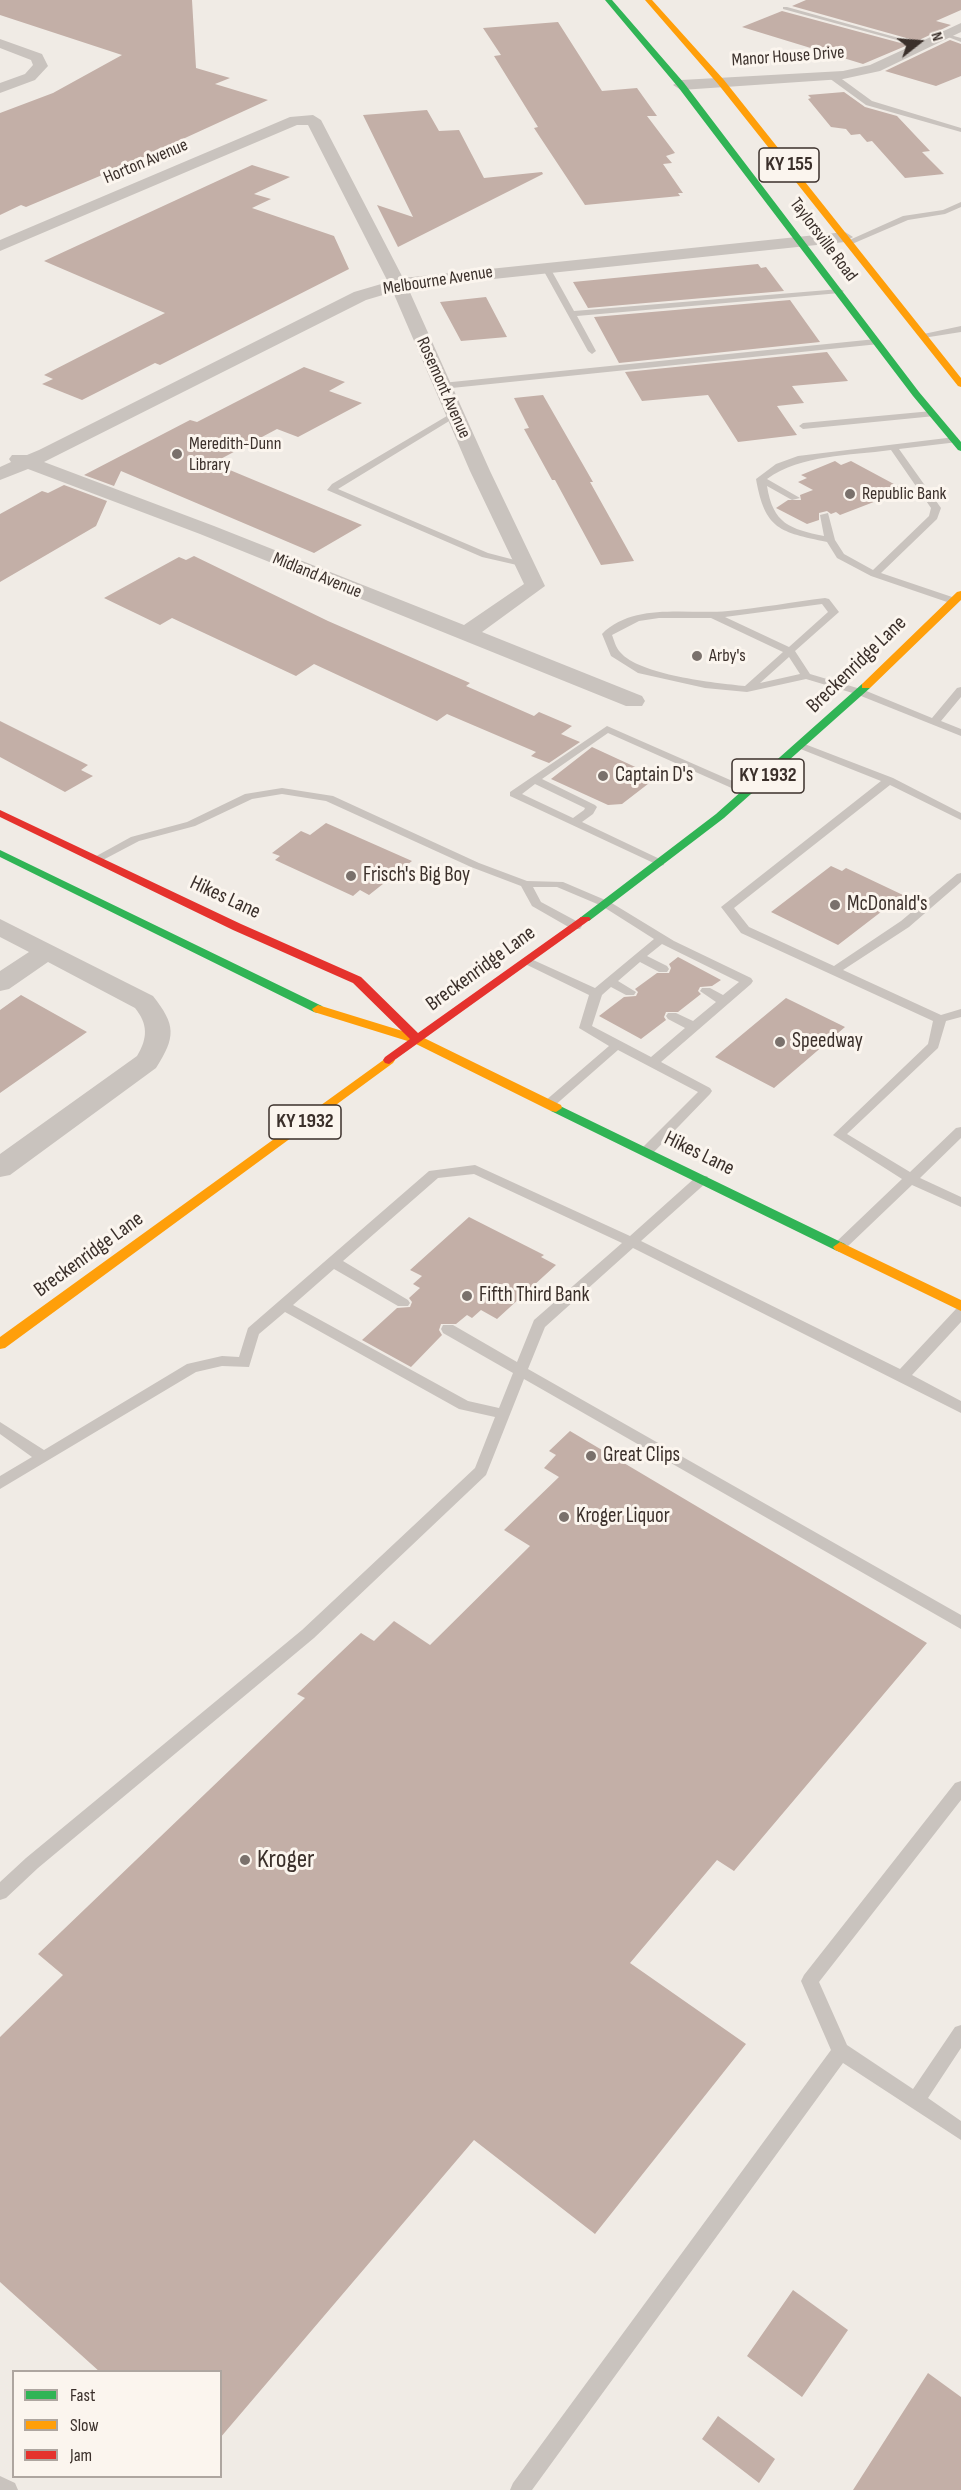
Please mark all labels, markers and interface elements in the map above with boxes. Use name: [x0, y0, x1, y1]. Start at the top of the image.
north arrow: [889, 12, 949, 72]
text: N: [926, 30, 947, 43]
street label: Manor House Drive: [731, 42, 845, 72]
street label: Horton Avenue: [101, 135, 191, 189]
road number: KY 155: [759, 148, 819, 182]
street label: Taylorsville Road: [785, 194, 861, 286]
street label: Melbourne Avenue: [382, 262, 494, 300]
street label: Rosemont Avenue: [411, 334, 475, 442]
place label: Meredith-Dunn Library: [189, 433, 282, 476]
marker: Meredith-Dunn Library: [170, 447, 184, 461]
place label: Republic Bank: [862, 483, 946, 505]
marker: Republic Bank: [843, 487, 857, 501]
street label: Midland Avenue: [269, 548, 365, 604]
street label: Breckenridge Lane: [802, 611, 912, 719]
place label: Arby's: [709, 645, 746, 667]
marker: Arby's: [690, 649, 704, 663]
road number: KY 1932: [732, 759, 804, 793]
place label: Captain D's: [615, 763, 693, 789]
marker: Captain D's: [596, 769, 610, 783]
place label: Frisch's Big Boy: [363, 863, 470, 889]
marker: Frisch's Big Boy: [344, 869, 358, 883]
street label: Hikes Lane: [186, 871, 264, 925]
place label: McDonald's: [847, 892, 927, 918]
marker: McDonald's: [828, 898, 842, 912]
street label: Breckenridge Lane: [421, 921, 541, 1017]
place label: Speedway: [792, 1029, 863, 1055]
marker: Speedway: [773, 1035, 787, 1049]
road number: KY 1932: [269, 1105, 341, 1139]
street label: Hikes Lane: [660, 1126, 738, 1182]
street label: Breckenridge Lane: [29, 1207, 149, 1303]
place label: Fifth Third Bank: [479, 1283, 589, 1309]
marker: Fifth Third Bank: [460, 1289, 474, 1303]
place label: Great Clips: [603, 1443, 680, 1469]
marker: Great Clips: [584, 1449, 598, 1463]
place label: Kroger Liquor: [576, 1504, 670, 1530]
marker: Kroger Liquor: [557, 1510, 571, 1524]
place label: Kroger: [257, 1844, 315, 1876]
marker: Kroger: [238, 1853, 252, 1867]
legend: [12, 2370, 222, 2478]
text: Fast: [70, 2385, 95, 2406]
text: Slow: [70, 2415, 99, 2436]
text: Jam: [70, 2445, 92, 2466]

